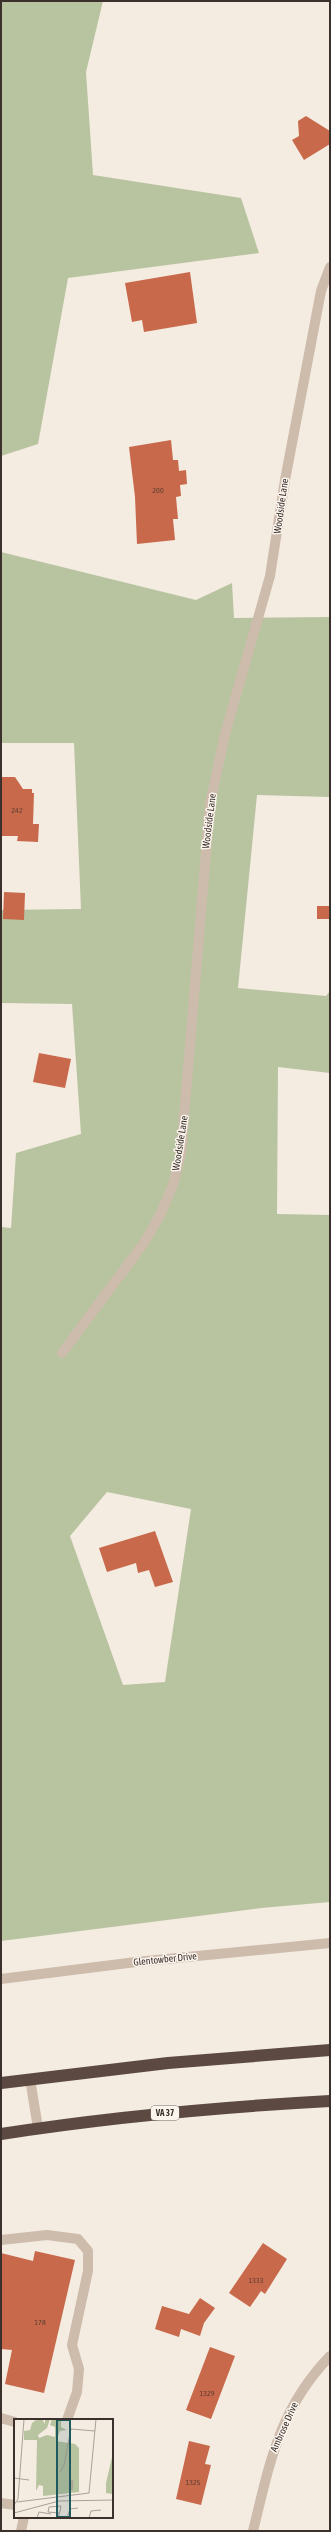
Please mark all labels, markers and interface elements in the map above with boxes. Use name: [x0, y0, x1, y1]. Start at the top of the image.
street label: Woodside Lane: [272, 477, 290, 534]
house number: 200: [152, 486, 164, 495]
street label: Woodside Lane: [200, 792, 218, 849]
house number: 242: [11, 806, 23, 815]
street label: Woodside Lane: [170, 1114, 190, 1171]
street label: Glentowber Drive: [133, 1950, 198, 1968]
road number: VA 37: [151, 2106, 179, 2120]
house number: 1333: [248, 2276, 264, 2285]
house number: 178: [34, 2318, 46, 2327]
house number: 1329: [199, 2389, 215, 2398]
street label: Ambrose Drive: [268, 2400, 300, 2454]
inset map: [14, 2419, 113, 2518]
house number: 1325: [185, 2478, 201, 2487]

